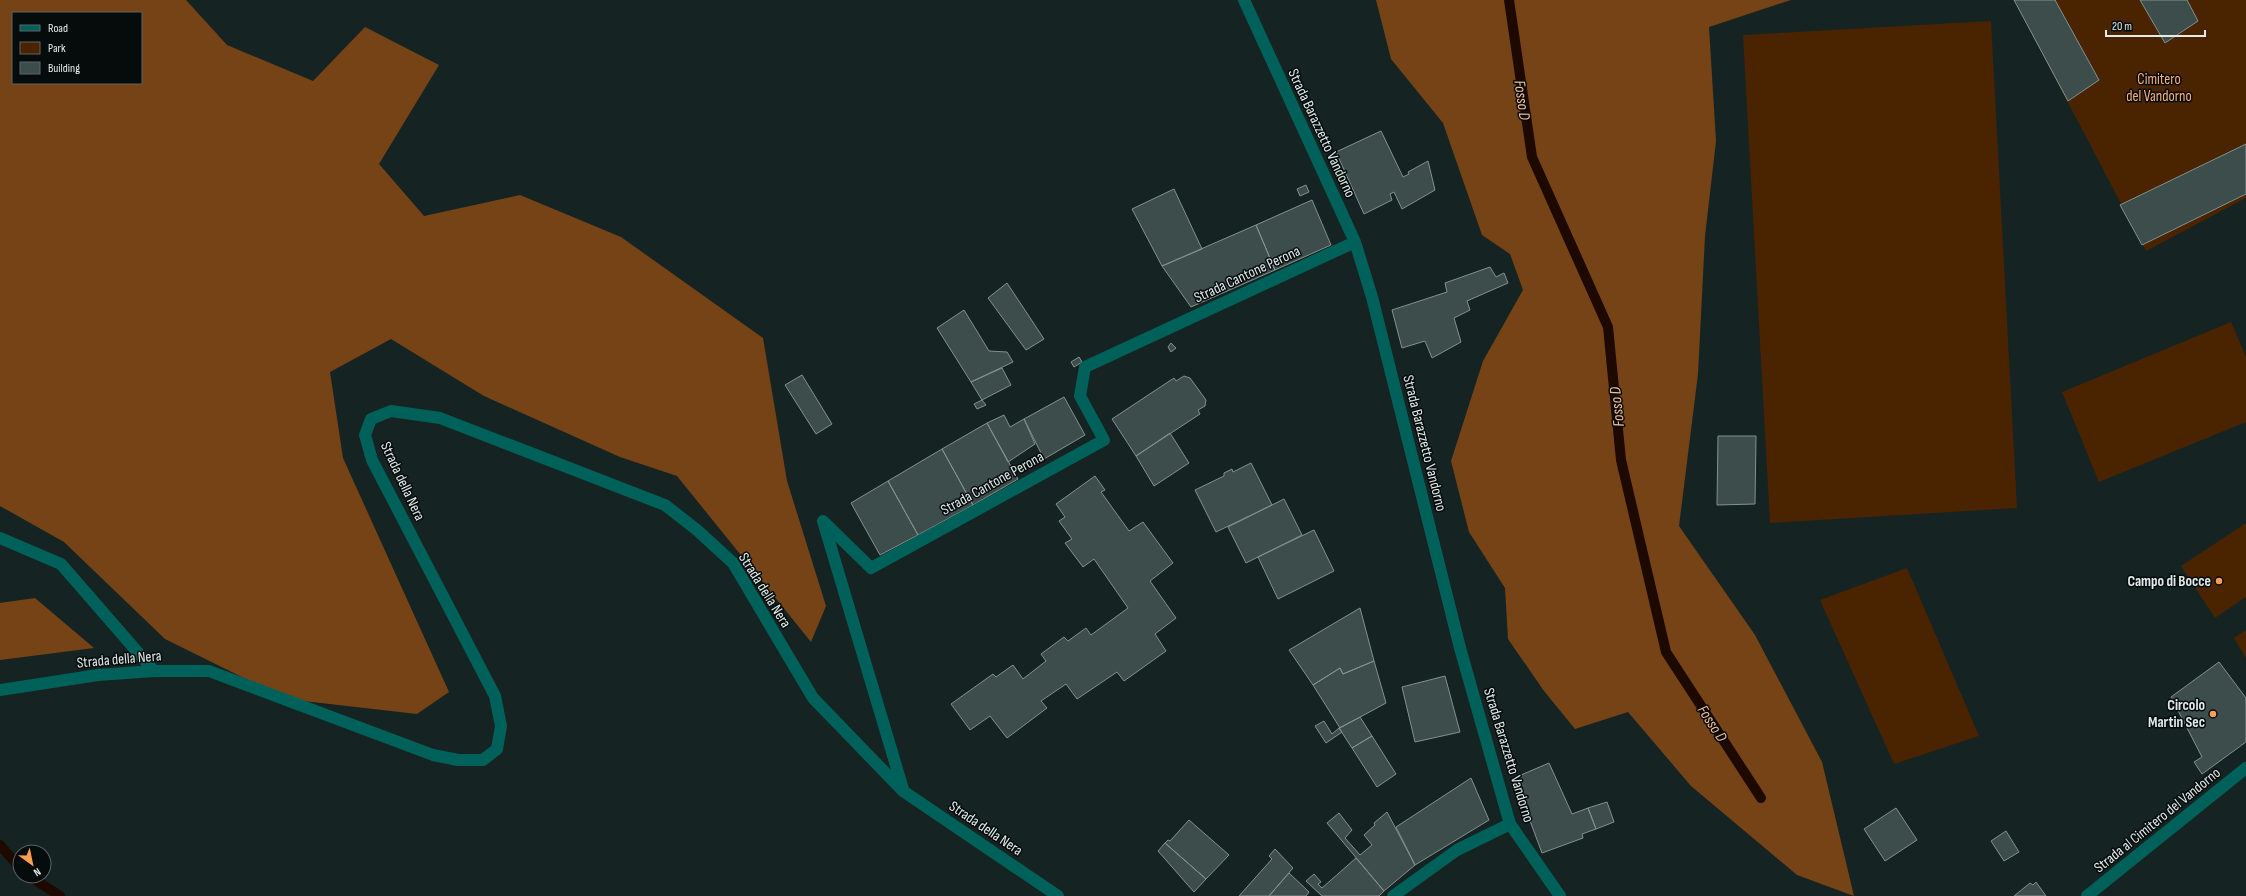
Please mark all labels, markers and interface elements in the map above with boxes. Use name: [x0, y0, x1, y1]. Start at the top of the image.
legend: [12, 12, 142, 84]
scale bar: [2106, 12, 2205, 38]
text: 20 m: [2112, 19, 2132, 34]
text: Road: [48, 21, 68, 36]
text: Park: [48, 41, 66, 56]
text: Building: [48, 61, 80, 76]
street label: Strada Barazzetto Vandorno: [1283, 66, 1360, 201]
park label: Cimitero del Vandorno: [2126, 70, 2192, 106]
water label: Fosso D: [1509, 79, 1534, 122]
street label: Strada Cantone Perona: [1191, 241, 1304, 307]
street label: Strada Barazzetto Vandorno: [1398, 373, 1451, 513]
water label: Fosso D: [1606, 386, 1629, 428]
street label: Strada della Nera: [376, 439, 429, 524]
street label: Strada Cantone Perona: [937, 447, 1047, 520]
street label: Strada della Nera: [734, 549, 795, 631]
place label: Campo di Bocce: [2127, 572, 2211, 591]
marker: Campo di Bocce: [2214, 576, 2224, 586]
street label: Strada della Nera: [76, 646, 162, 673]
street label: Strada Barazzetto Vandorno: [1479, 686, 1538, 825]
place label: Circolo Martin Sec: [2148, 696, 2205, 732]
water label: Fosso D: [1693, 702, 1731, 746]
marker: Circolo Martin Sec: [2208, 709, 2218, 719]
street label: Strada al Cimitero del Vandorno: [2090, 764, 2224, 877]
street label: Strada della Nera: [945, 797, 1026, 860]
north arrow: [12, 844, 52, 884]
text: N: [31, 865, 43, 879]

